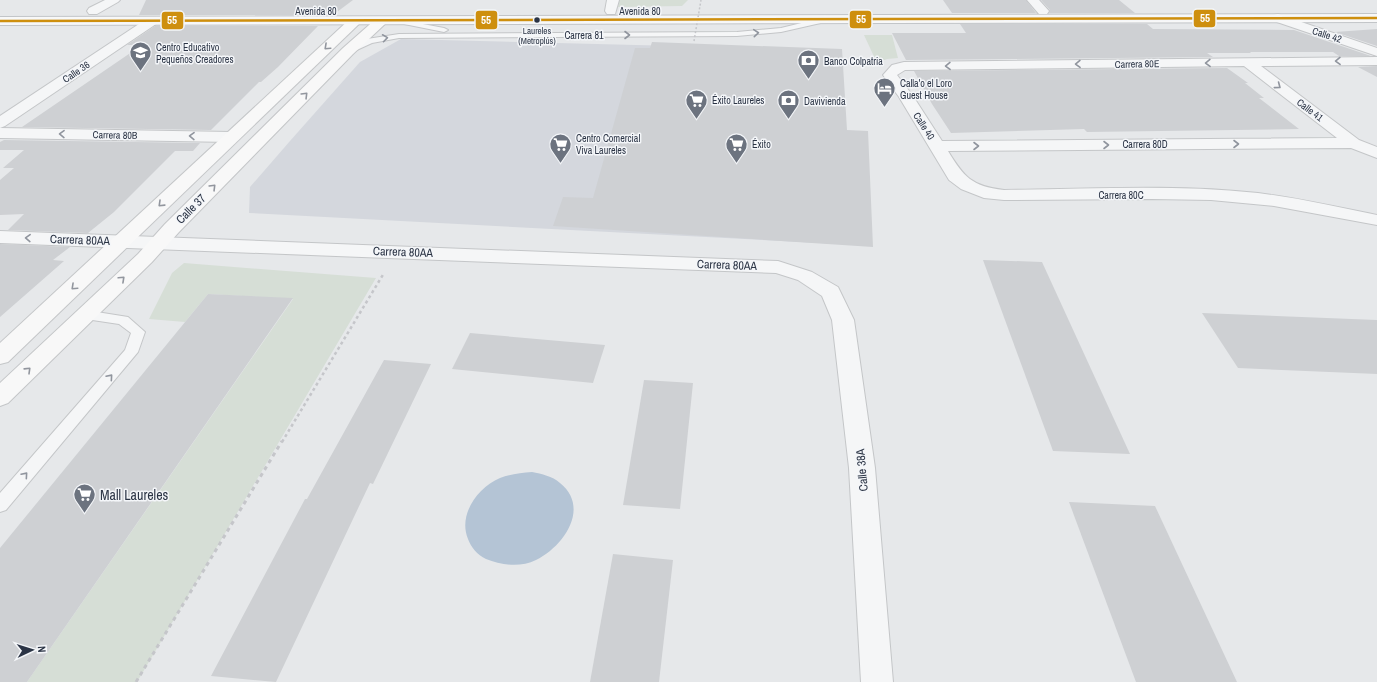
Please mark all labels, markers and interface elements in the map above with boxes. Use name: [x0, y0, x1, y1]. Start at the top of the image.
street label: Avenida 80: [294, 5, 337, 18]
street label: Avenida 80: [618, 5, 661, 18]
line badge: 55: [1193, 9, 1216, 28]
line badge: 55: [475, 10, 498, 30]
line badge: 55: [849, 10, 872, 29]
line badge: 55: [161, 11, 184, 30]
text: 55: [1200, 11, 1210, 25]
text: 55: [856, 12, 866, 26]
text: 55: [167, 13, 177, 27]
text: 55: [481, 13, 491, 27]
marker: Laureles (Metroplús): [532, 15, 542, 25]
street label: Calle 42: [1311, 24, 1344, 46]
place label: Laureles (Metroplús): [518, 25, 556, 47]
street label: Carrera 81: [564, 29, 604, 42]
one-way arrow: [753, 29, 760, 38]
one-way arrow: [624, 31, 630, 39]
one-way arrow: [382, 34, 388, 43]
school or university icon: Centro Educativo Pequeños Creadores: [127, 40, 153, 73]
place label: Centro Educativo Pequeños Creadores: [156, 41, 234, 66]
one-way arrow: [324, 43, 332, 50]
bank icon: Banco Colpatria: [796, 48, 822, 81]
place label: Banco Colpatria: [824, 55, 883, 68]
street label: Carrera 80E: [1115, 57, 1159, 71]
one-way arrow: [1335, 57, 1341, 65]
street label: Calle 36: [60, 58, 92, 86]
one-way arrow: [1205, 59, 1211, 67]
one-way arrow: [1075, 60, 1081, 68]
one-way arrow: [945, 62, 951, 70]
hotel icon: Calla'o el Loro Guest House: [872, 76, 898, 109]
place label: Calla'o el Loro Guest House: [900, 77, 953, 102]
one-way arrow: [1274, 81, 1281, 88]
supermarket icon: Éxito Laureles: [683, 87, 709, 120]
bank icon: Davivienda: [775, 88, 801, 121]
one-way arrow: [300, 92, 308, 100]
place label: Éxito Laureles: [712, 94, 764, 107]
place label: Davivienda: [804, 95, 846, 108]
street label: Calle 41: [1294, 96, 1326, 125]
street label: Calle 40: [910, 110, 938, 143]
street label: Carrera 80B: [93, 128, 138, 142]
one-way arrow: [59, 130, 65, 138]
supermarket icon: Centro Comercial Viva Laureles: [547, 131, 573, 164]
supermarket icon: Éxito: [723, 131, 749, 164]
one-way arrow: [189, 132, 195, 140]
place label: Centro Comercial Viva Laureles: [576, 132, 640, 157]
place label: Éxito: [752, 138, 771, 151]
street label: Carrera 80D: [1122, 138, 1168, 151]
one-way arrow: [1233, 140, 1239, 148]
one-way arrow: [1103, 141, 1109, 149]
one-way arrow: [973, 142, 979, 150]
one-way arrow: [208, 184, 216, 192]
street label: Carrera 80C: [1098, 189, 1144, 202]
street label: Calle 37: [173, 190, 210, 227]
one-way arrow: [158, 199, 166, 207]
street label: Carrera 80AA: [50, 231, 111, 249]
one-way arrow: [25, 233, 31, 242]
street label: Carrera 80AA: [373, 243, 434, 261]
street label: Carrera 80AA: [697, 256, 758, 274]
one-way arrow: [117, 277, 124, 284]
one-way arrow: [71, 282, 79, 289]
one-way arrow: [23, 367, 31, 374]
one-way arrow: [106, 374, 113, 382]
street label: Calle 38A: [852, 448, 872, 492]
one-way arrow: [21, 473, 28, 480]
supermarket icon: Mall Laureles: [72, 482, 98, 515]
place label: Mall Laureles: [100, 486, 169, 504]
north arrow: [12, 630, 52, 670]
text: N: [35, 646, 49, 653]

